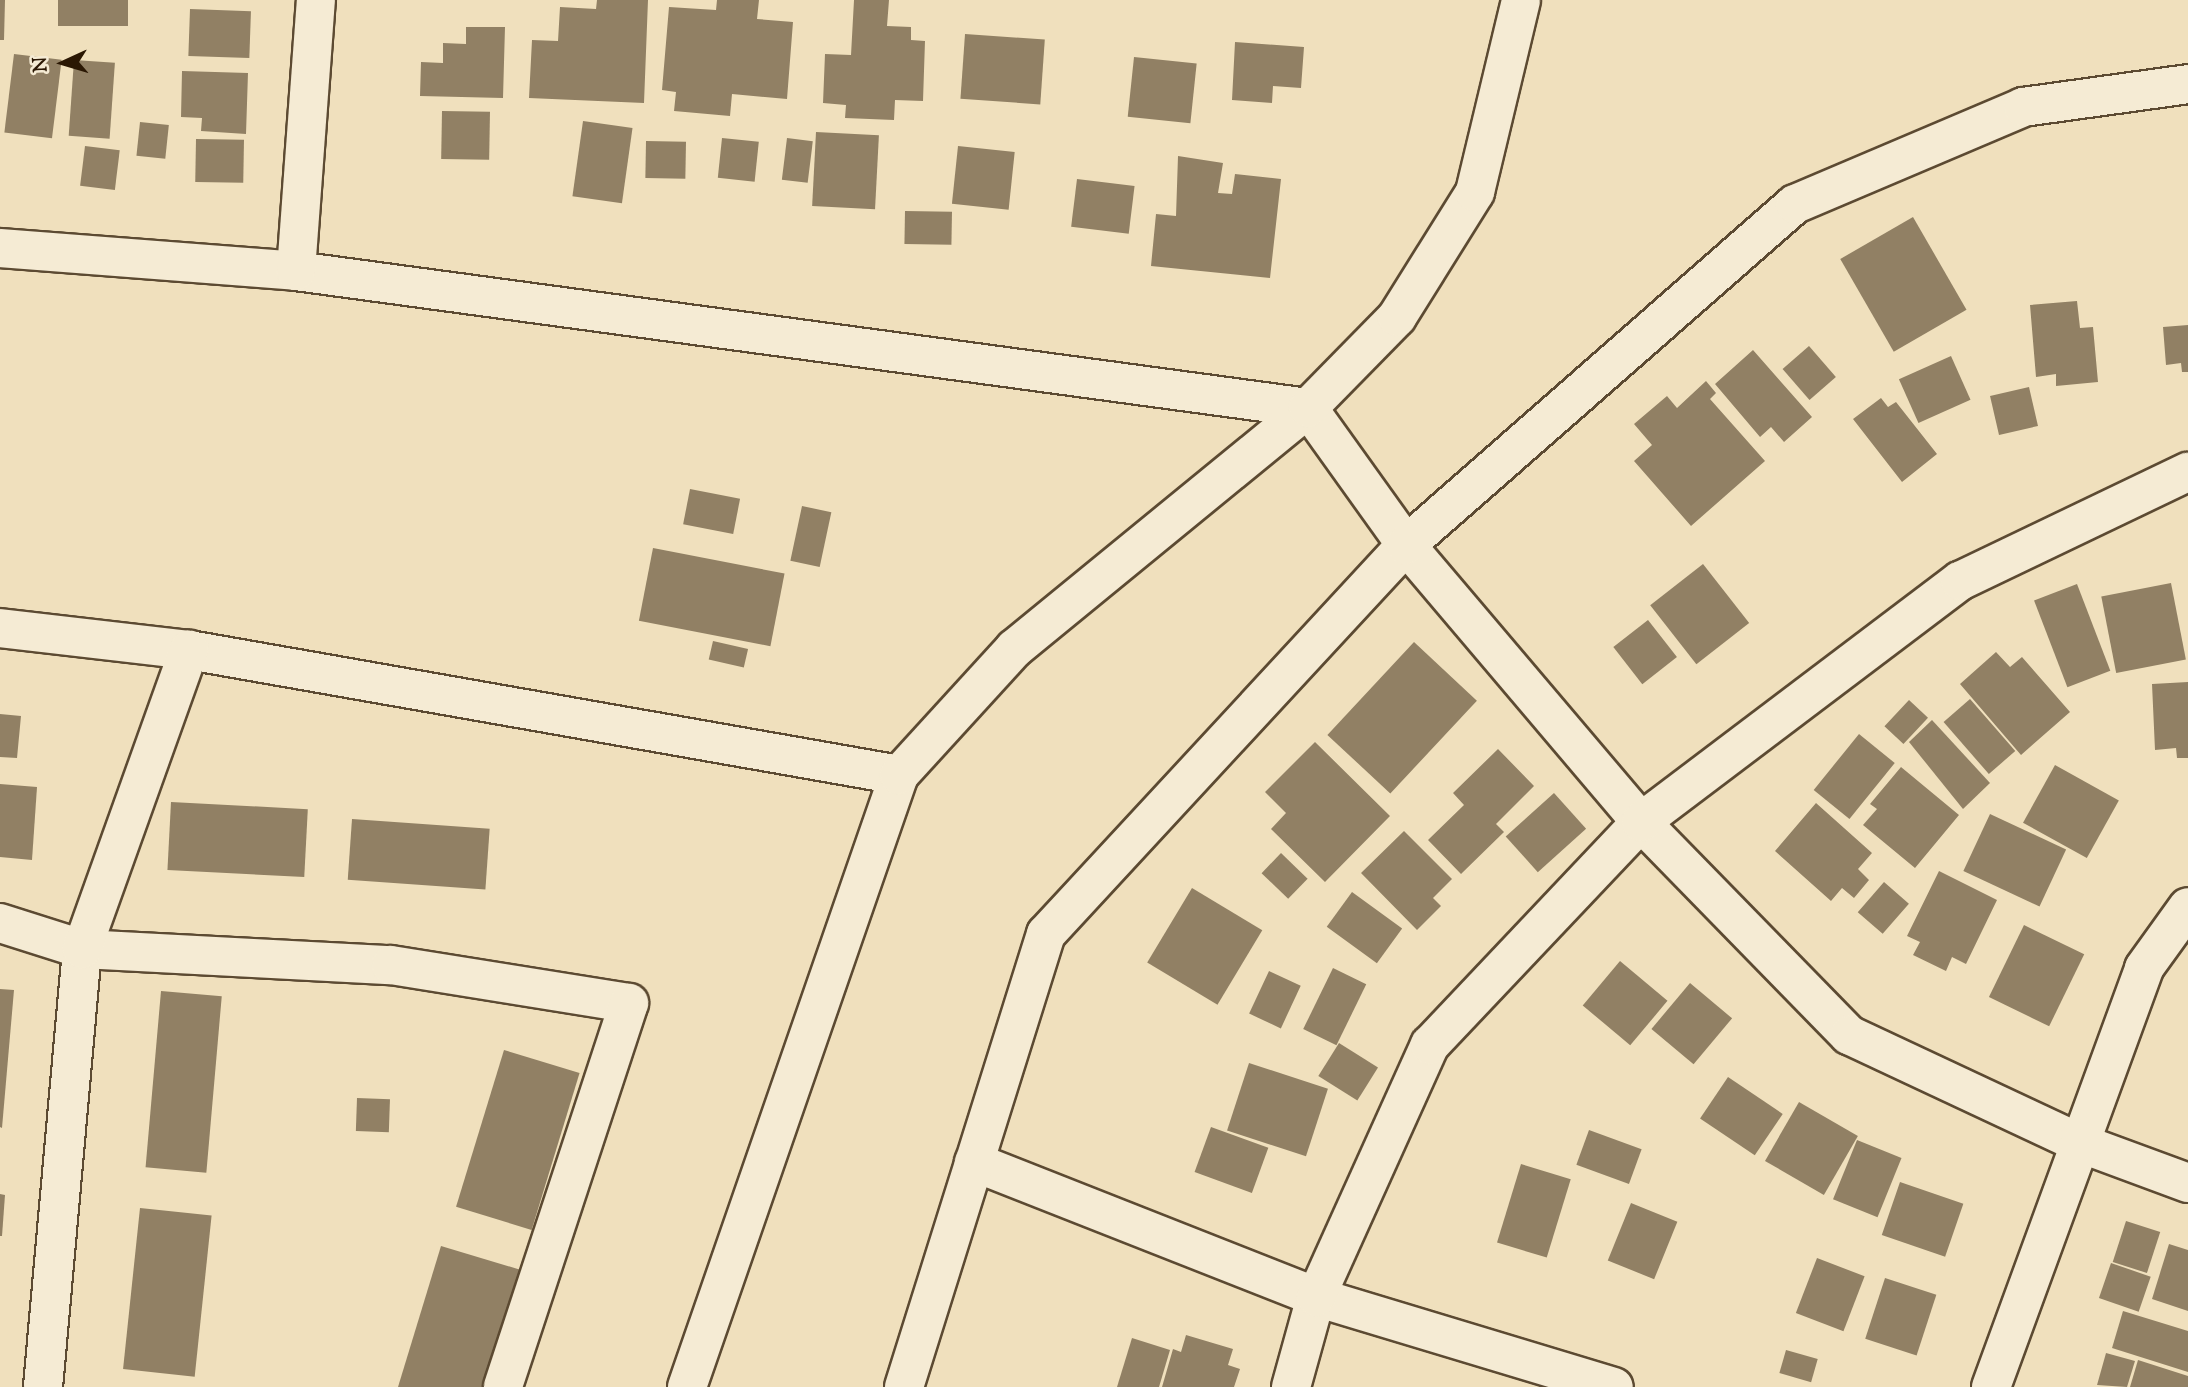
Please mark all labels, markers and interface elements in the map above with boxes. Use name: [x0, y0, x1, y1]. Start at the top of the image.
north arrow: [28, 28, 98, 98]
text: N: [28, 56, 56, 73]

